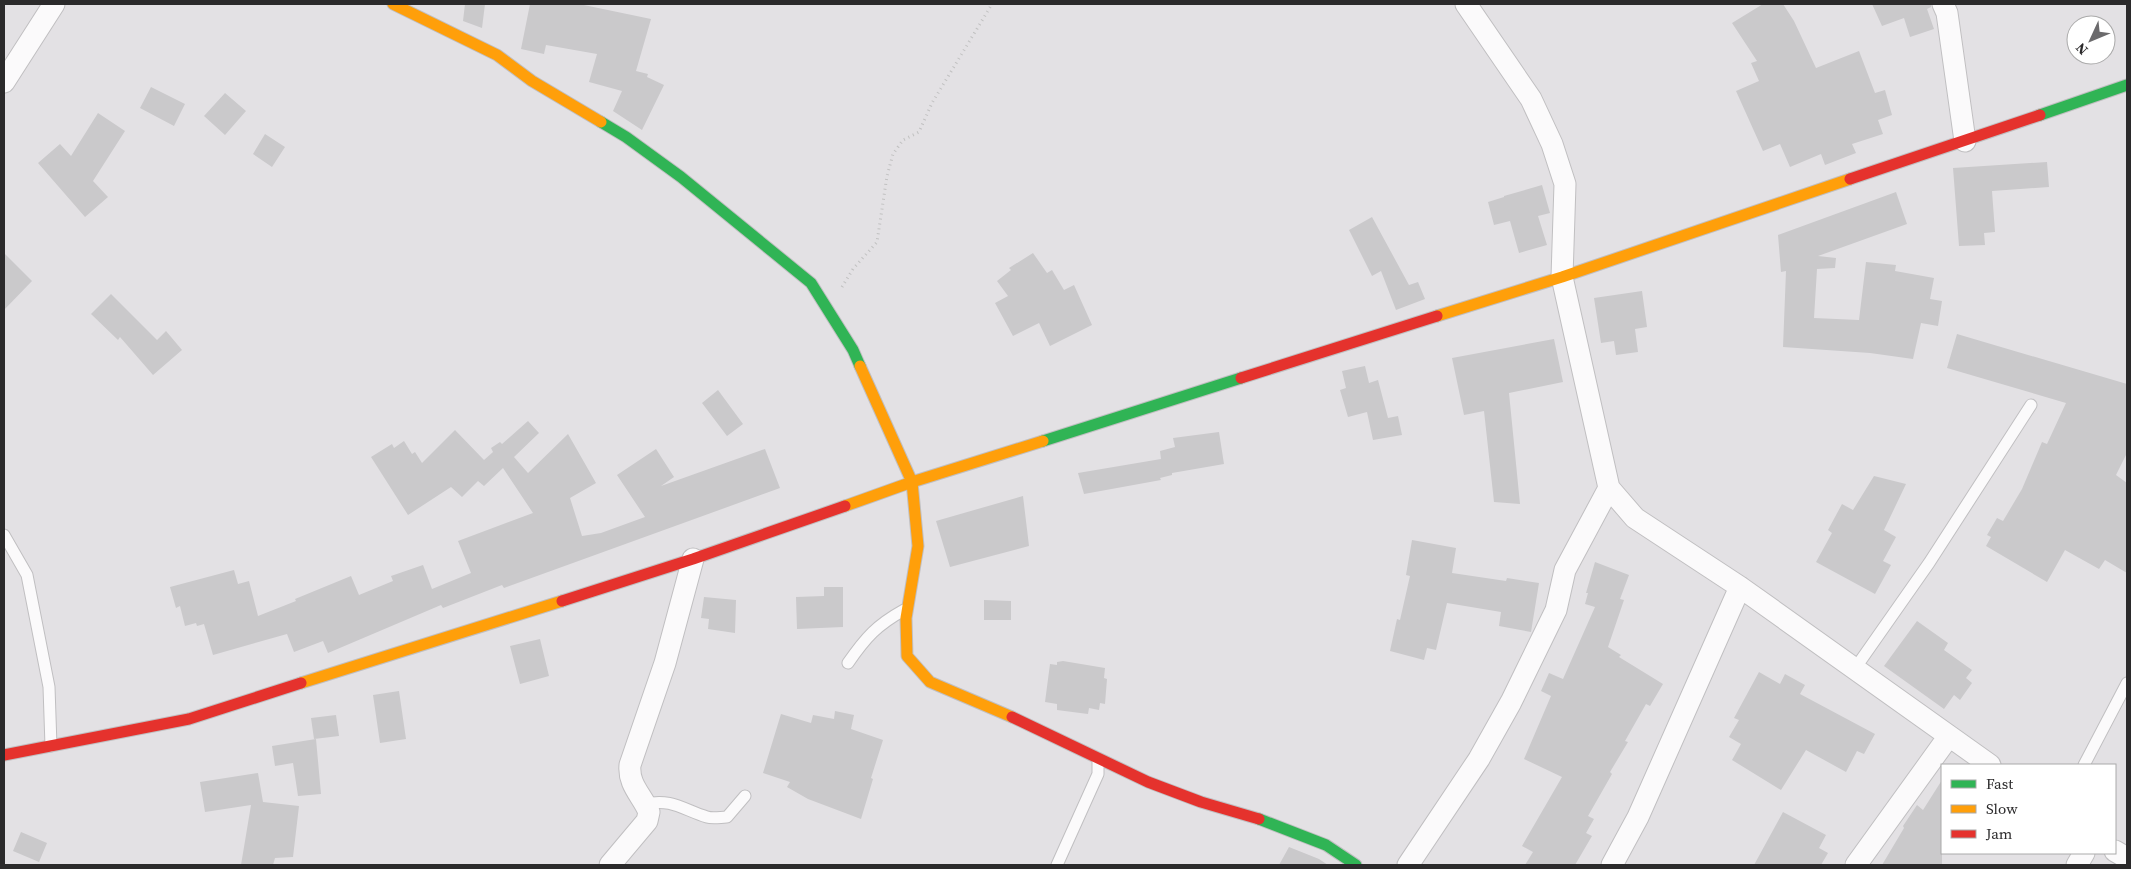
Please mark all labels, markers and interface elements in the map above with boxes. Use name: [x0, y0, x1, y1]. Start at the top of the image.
north arrow: [2066, 15, 2116, 65]
text: N: [2071, 38, 2092, 60]
legend: [1941, 764, 2116, 854]
text: Fast: [1986, 773, 2013, 794]
text: Slow: [1986, 798, 2018, 819]
text: Jam: [1985, 823, 2013, 844]

